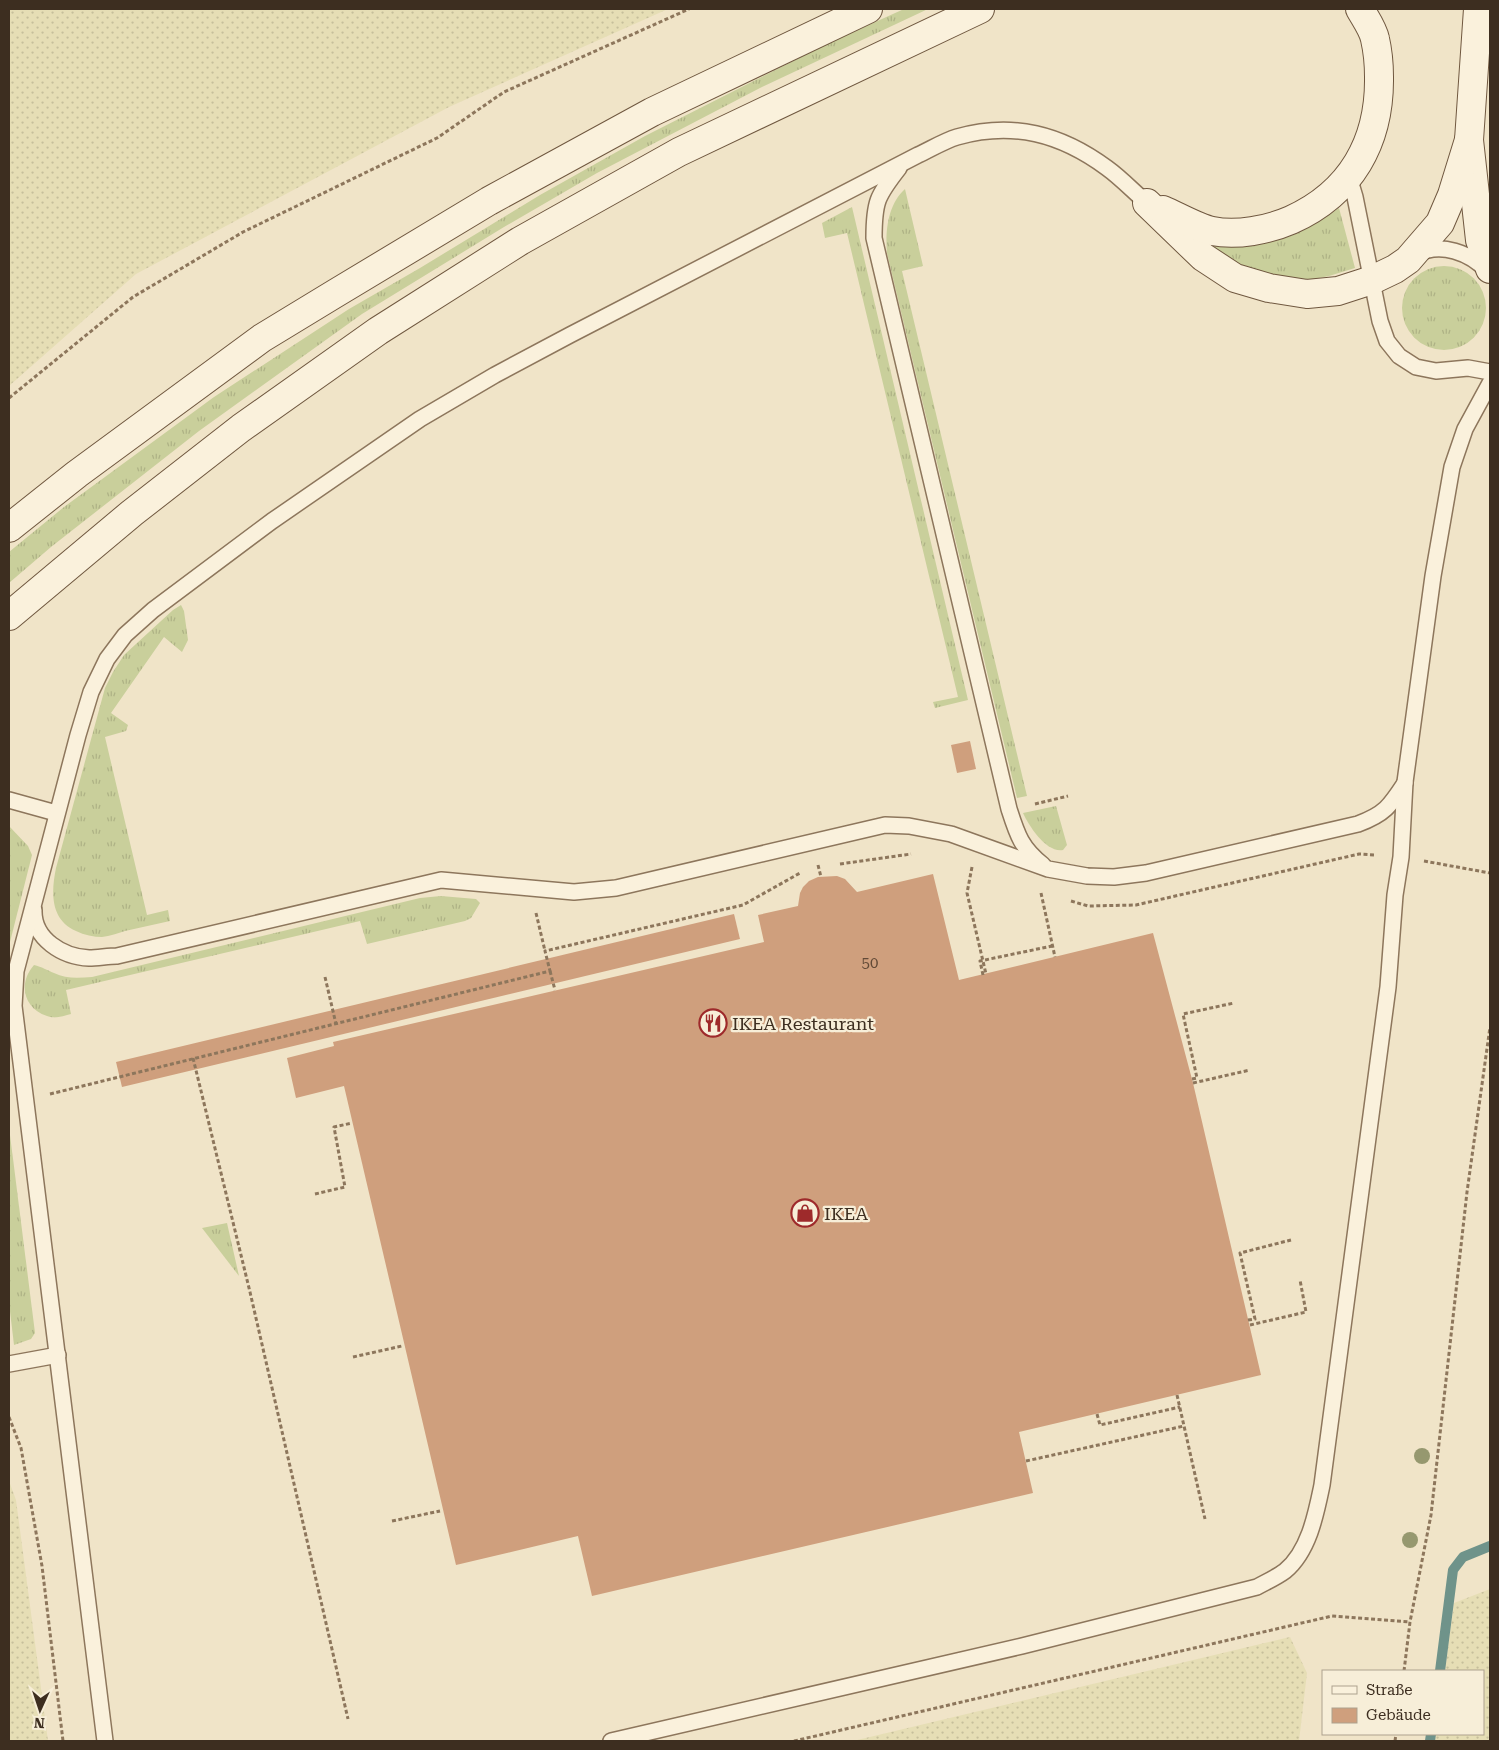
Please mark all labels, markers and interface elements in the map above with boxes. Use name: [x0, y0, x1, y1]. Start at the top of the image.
house number: 50: [862, 954, 878, 972]
restaurant icon: IKEA Restaurant: [698, 1008, 728, 1038]
place label: IKEA Restaurant: [732, 1013, 874, 1034]
shop icon: IKEA: [790, 1198, 820, 1228]
place label: IKEA: [824, 1203, 868, 1224]
legend: [1322, 1670, 1484, 1735]
text: Straße: [1366, 1681, 1413, 1699]
north arrow: [15, 1685, 65, 1735]
text: Gebäude: [1366, 1706, 1431, 1724]
text: N: [33, 1715, 45, 1731]

